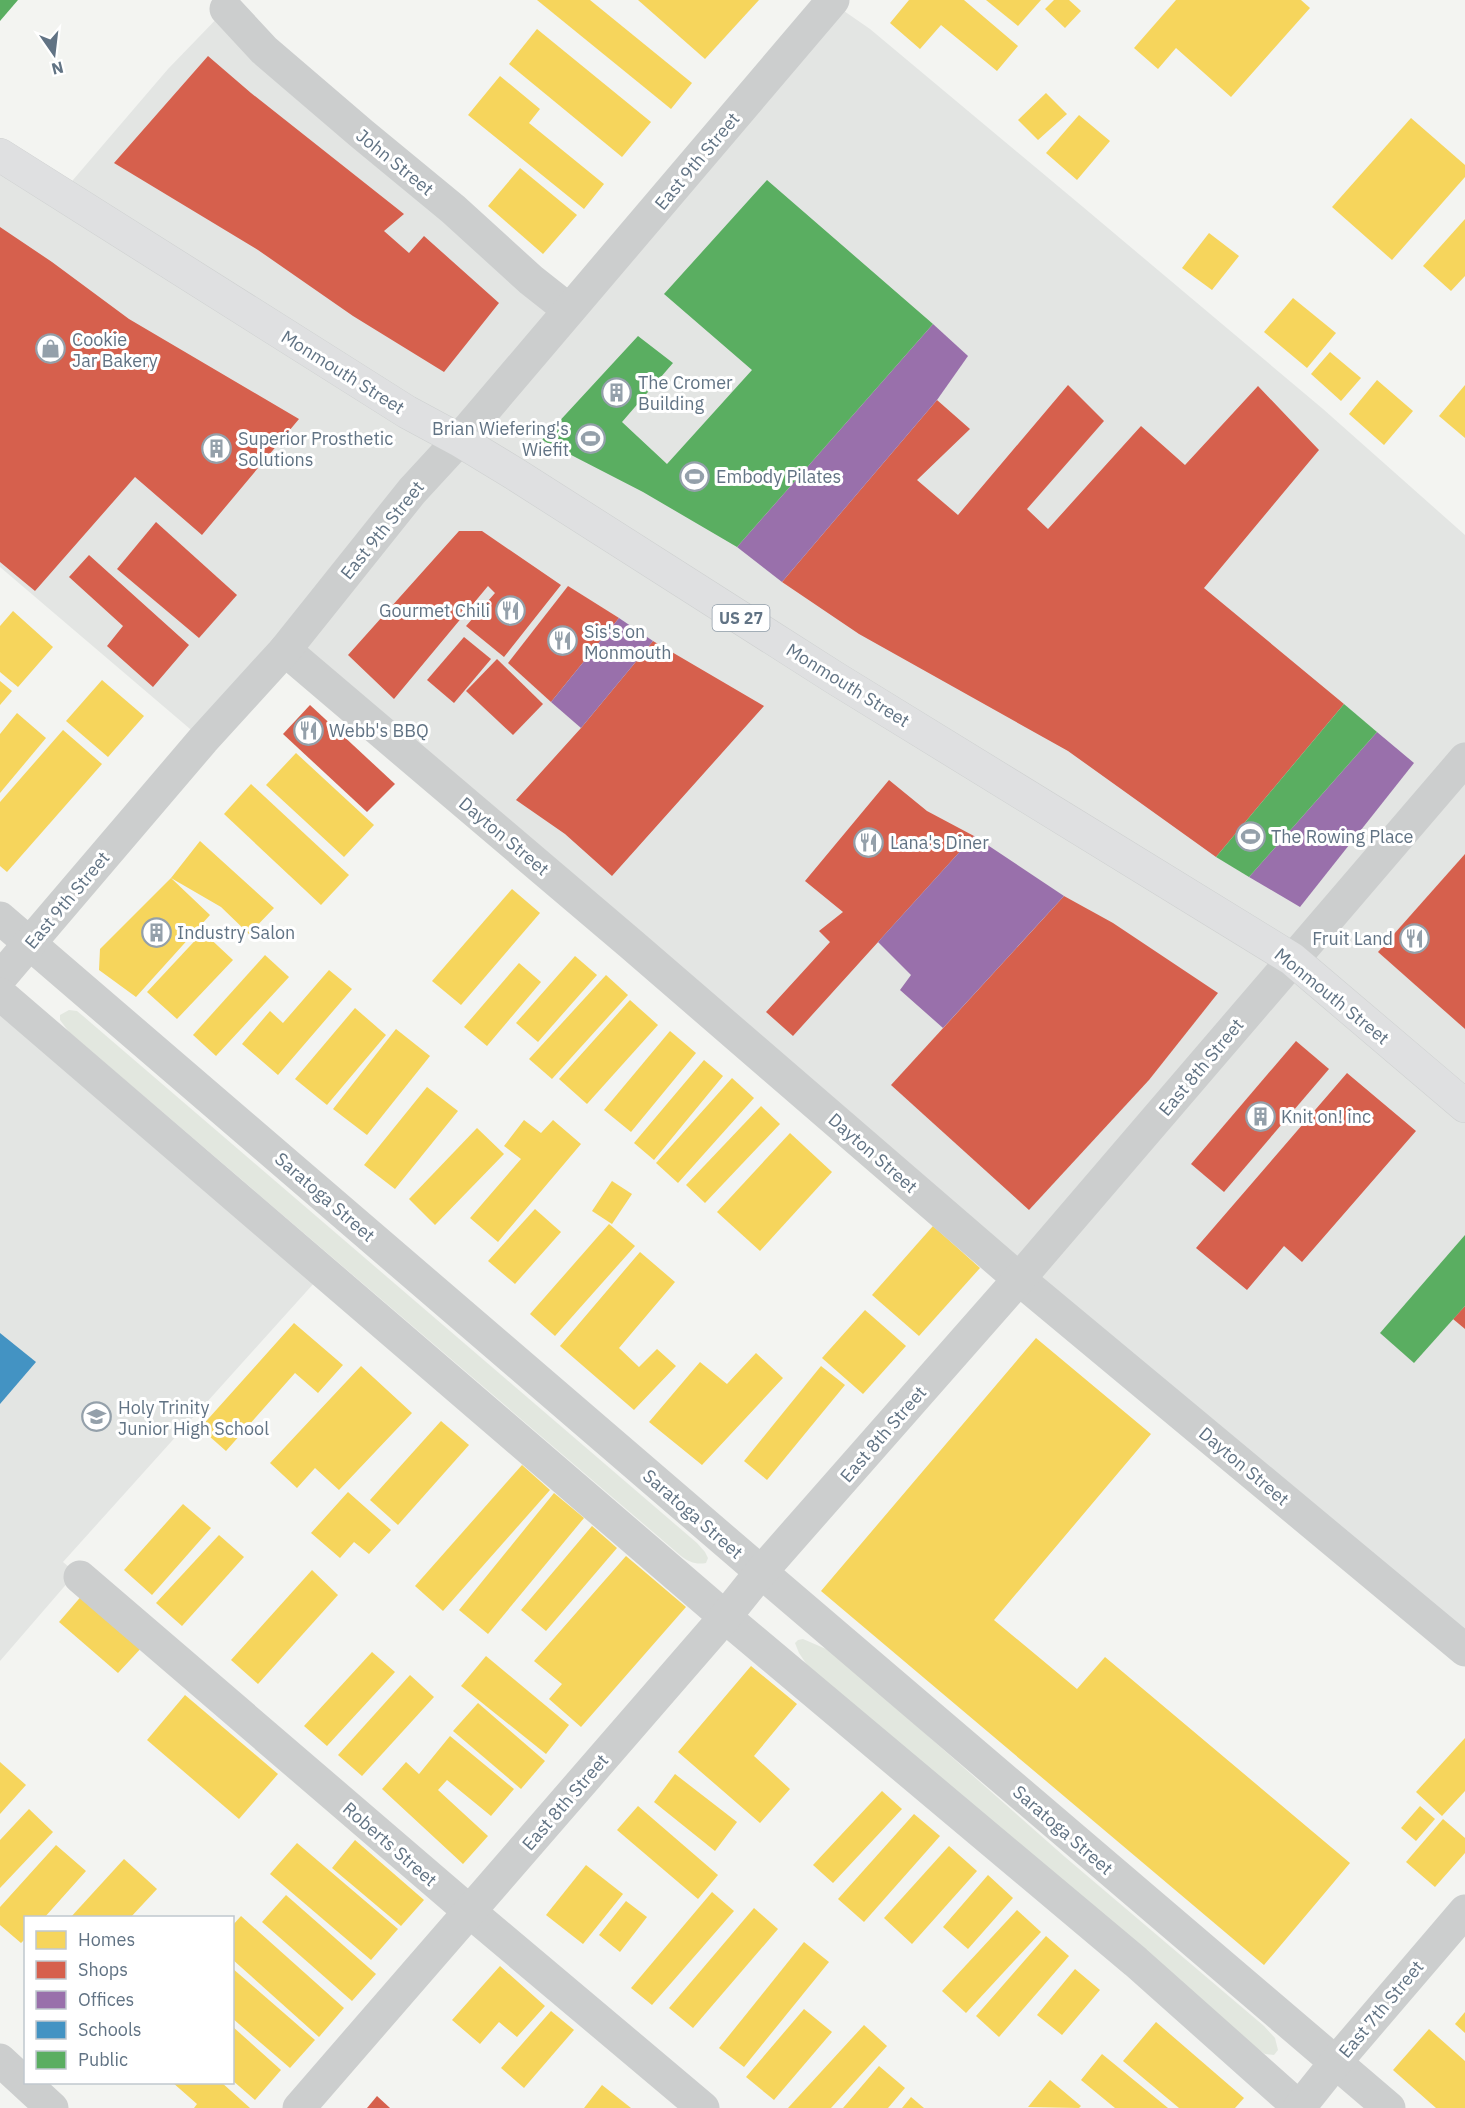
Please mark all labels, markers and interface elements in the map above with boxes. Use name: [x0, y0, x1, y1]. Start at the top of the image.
north arrow: [24, 24, 84, 84]
text: N: [50, 57, 66, 80]
street label: East 9th Street: [650, 108, 744, 214]
street label: John Street: [351, 124, 439, 200]
street label: Monmouth Street: [277, 325, 409, 419]
place label: Cookie Jar Bakery: [72, 328, 158, 372]
shop icon: Cookie Jar Bakery: [35, 333, 67, 365]
place label: The Cromer Building: [638, 371, 733, 415]
building icon: The Cromer Building: [601, 376, 633, 408]
place label: Brian Wiefering's Wiefit: [432, 417, 569, 461]
sports icon: Brian Wiefering's Wiefit: [574, 422, 606, 454]
place label: Superior Prosthetic Solutions: [238, 427, 393, 471]
building icon: Superior Prosthetic Solutions: [201, 432, 233, 464]
sports icon: Embody Pilates: [679, 460, 711, 492]
place label: Embody Pilates: [716, 465, 841, 488]
street label: East 9th Street: [335, 476, 429, 584]
restaurant icon: Gourmet Chili: [495, 594, 527, 626]
place label: Gourmet Chili: [379, 599, 490, 622]
road number: US 27: [712, 605, 770, 631]
place label: Sis's on Monmouth: [584, 620, 671, 664]
restaurant icon: Sis's on Monmouth: [547, 625, 579, 657]
street label: Monmouth Street: [782, 638, 914, 732]
restaurant icon: Webb's BBQ: [292, 714, 324, 746]
place label: Webb's BBQ: [329, 719, 429, 742]
street label: Dayton Street: [454, 792, 554, 880]
sports icon: The Rowing Place: [1234, 820, 1266, 852]
place label: The Rowing Place: [1271, 825, 1414, 848]
restaurant icon: Lana's Diner: [853, 826, 885, 858]
place label: Lana's Diner: [890, 831, 989, 854]
street label: East 9th Street: [20, 847, 114, 953]
building icon: Industry Salon: [140, 916, 172, 948]
place label: Industry Salon: [177, 921, 295, 944]
restaurant icon: Fruit Land: [1398, 922, 1430, 954]
place label: Fruit Land: [1312, 927, 1393, 950]
street label: Monmouth Street: [1270, 943, 1394, 1049]
street label: East 8th Street: [1154, 1014, 1248, 1120]
building icon: Knit on! inc: [1244, 1100, 1276, 1132]
place label: Knit on! inc: [1281, 1105, 1371, 1128]
street label: Dayton Street: [824, 1108, 922, 1198]
street label: Saratoga Street: [270, 1147, 380, 1247]
street label: East 8th Street: [835, 1381, 931, 1487]
place label: Holy Trinity Junior High School: [118, 1396, 269, 1440]
school or university icon: Holy Trinity Junior High School: [81, 1401, 113, 1433]
street label: Dayton Street: [1194, 1422, 1294, 1510]
street label: Saratoga Street: [638, 1464, 748, 1564]
street label: East 8th Street: [517, 1749, 613, 1855]
street label: Saratoga Street: [1008, 1780, 1118, 1880]
street label: Roberts Street: [338, 1797, 442, 1891]
legend: [24, 1916, 234, 2084]
text: Homes: [78, 1928, 135, 1951]
street label: East 7th Street: [1334, 1956, 1428, 2062]
text: Shops: [78, 1958, 128, 1981]
text: Offices: [78, 1988, 134, 2011]
text: Schools: [78, 2018, 142, 2041]
text: Public: [78, 2048, 128, 2071]

